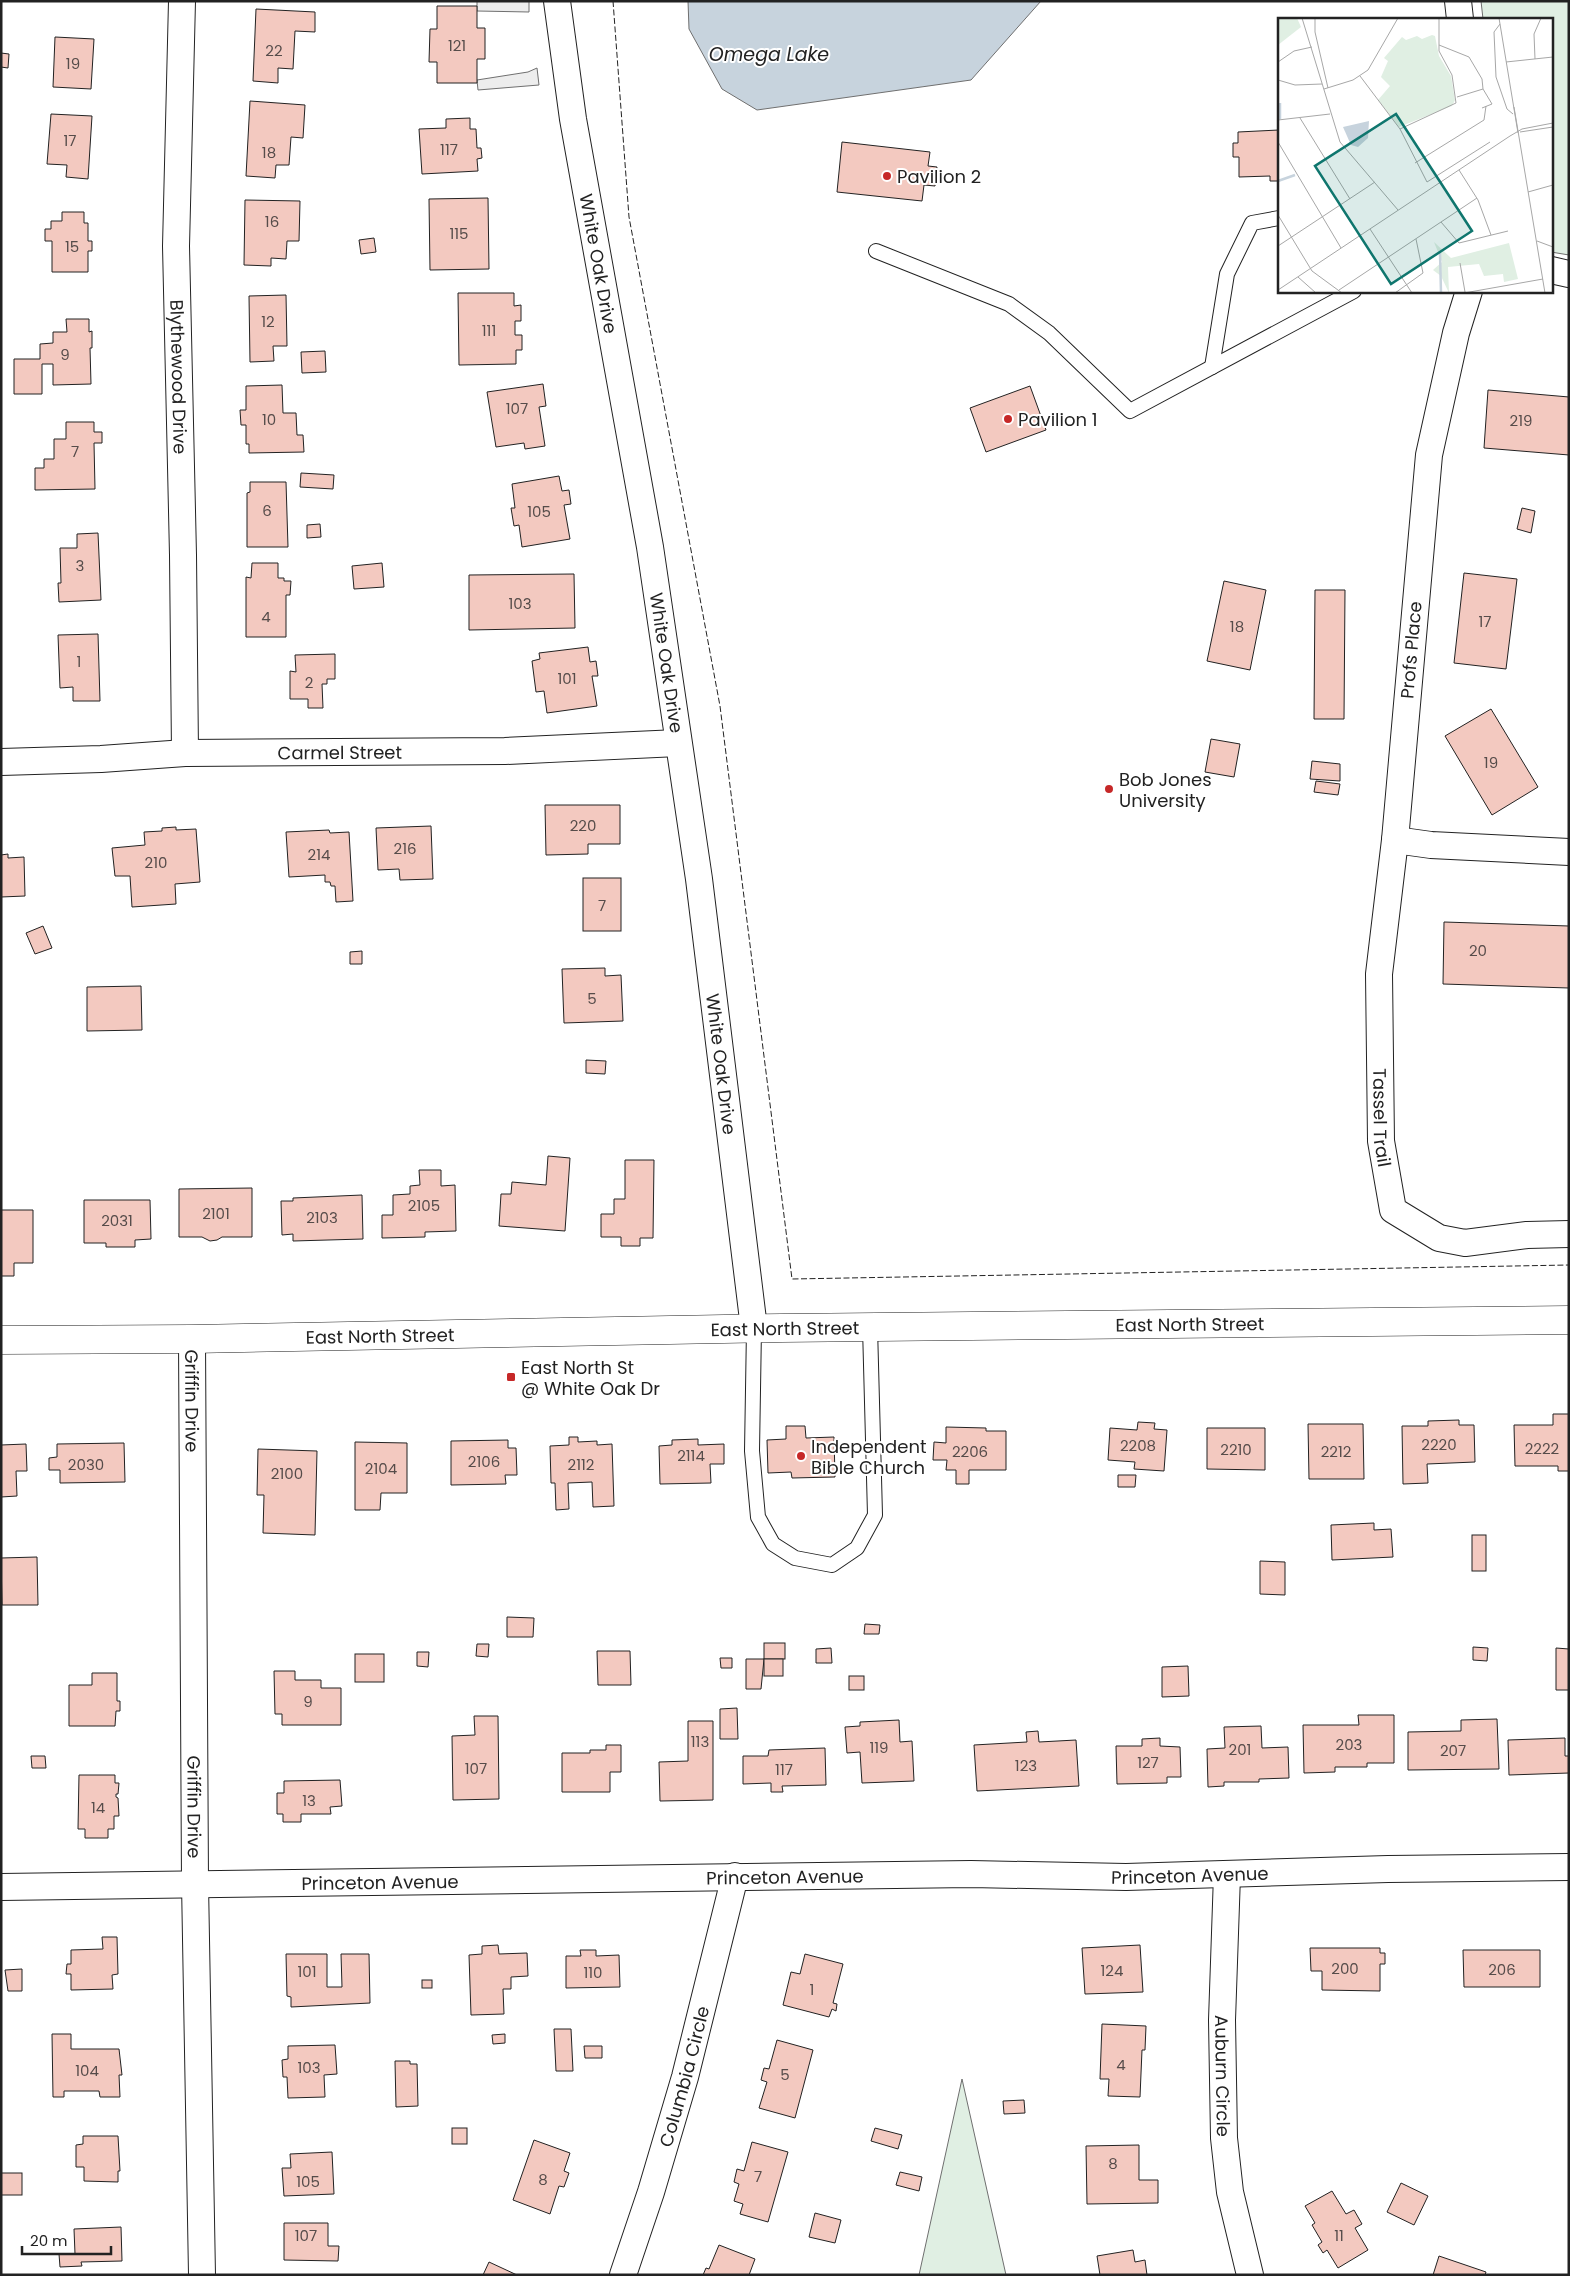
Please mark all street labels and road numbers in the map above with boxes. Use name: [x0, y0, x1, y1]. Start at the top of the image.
street label: White Oak Drive: [574, 192, 624, 336]
street label: Blythewood Drive: [165, 299, 193, 455]
street label: White Oak Drive: [644, 591, 690, 735]
street label: Profs Place: [1394, 600, 1428, 700]
street label: Carmel Street: [277, 739, 402, 765]
street label: White Oak Drive: [701, 992, 743, 1136]
street label: Tassel Trail: [1368, 1068, 1398, 1169]
street label: East North Street: [1115, 1311, 1264, 1337]
street label: East North Street: [710, 1315, 859, 1342]
street label: East North Street: [305, 1322, 455, 1349]
street label: Griffin Drive: [180, 1349, 205, 1453]
street label: Griffin Drive: [182, 1755, 207, 1859]
street label: Princeton Avenue: [1111, 1860, 1269, 1890]
street label: Princeton Avenue: [706, 1863, 864, 1890]
street label: Princeton Avenue: [301, 1868, 459, 1895]
street label: Columbia Circle: [653, 2003, 715, 2150]
street label: Auburn Circle: [1209, 2015, 1236, 2137]

